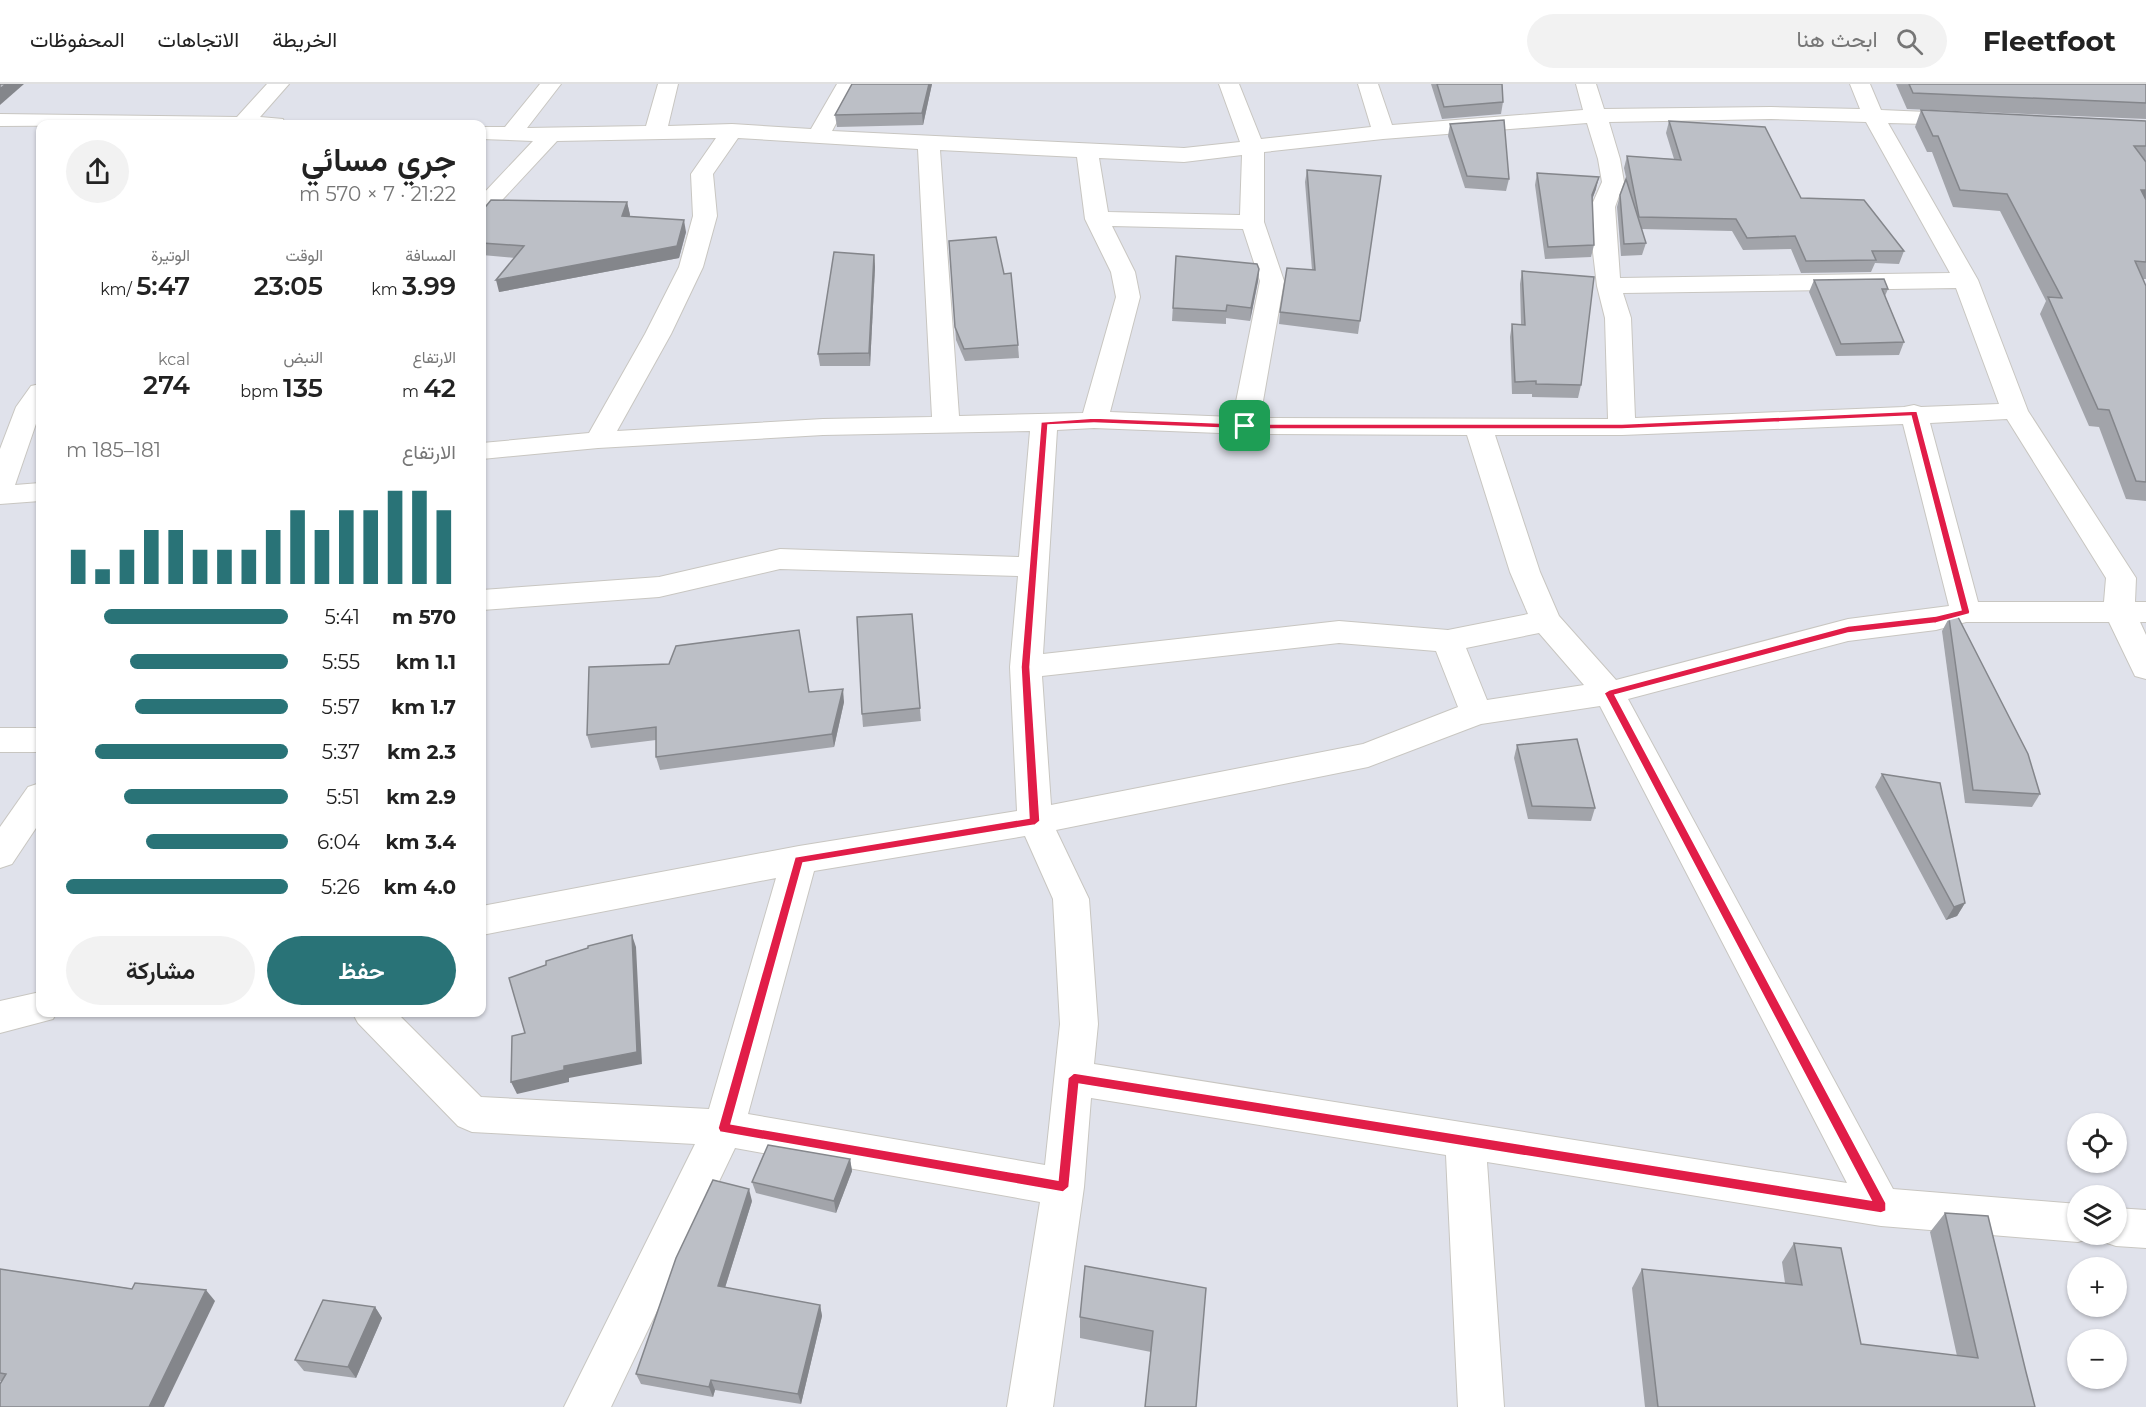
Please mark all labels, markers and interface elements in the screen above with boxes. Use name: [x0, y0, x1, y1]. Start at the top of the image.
search box: [1527, 14, 1947, 68]
text: Fleetfoot: [1983, 24, 2116, 58]
icon: search: [1893, 25, 1926, 58]
text: ابحث هنا: [1796, 26, 1878, 53]
text: المحفوظات: [30, 27, 125, 52]
text: الاتجاهات: [158, 27, 239, 52]
text: الخريطة: [272, 27, 337, 52]
text: جري مسائي: [301, 139, 456, 179]
button: share: [66, 140, 129, 203]
text: 21:22 · 7 × 570 m: [299, 182, 456, 206]
text: الوتيرة: [151, 246, 190, 265]
text: الوقت: [285, 246, 323, 265]
text: المسافة: [405, 246, 456, 265]
text: 5:47: [136, 270, 190, 302]
text: 23:05: [254, 270, 323, 302]
text: 3.99: [402, 270, 456, 302]
text: /km: [100, 280, 136, 299]
text: km: [371, 280, 402, 299]
text: النبض: [283, 348, 323, 367]
text: الارتفاع: [413, 348, 456, 367]
text: kcal: [158, 350, 190, 369]
text: 274: [143, 369, 190, 401]
text: 135: [283, 372, 323, 404]
text: 42: [423, 372, 456, 404]
text: bpm: [240, 382, 283, 401]
text: m: [402, 382, 423, 401]
pin: [1219, 400, 1270, 451]
icon: arrive: [1228, 409, 1261, 442]
text: 181–185 m: [66, 438, 161, 462]
text: الارتفاع: [402, 440, 456, 464]
text: 5:41: [325, 605, 360, 629]
text: 570 m: [392, 605, 456, 629]
text: 5:55: [322, 650, 360, 674]
text: 1.1 km: [396, 650, 456, 674]
text: 5:57: [322, 695, 360, 719]
text: 1.7 km: [391, 695, 456, 719]
text: 5:37: [322, 740, 360, 764]
text: 2.3 km: [387, 740, 456, 764]
text: 5:51: [326, 785, 360, 809]
text: 2.9 km: [386, 785, 456, 809]
text: 6:04: [317, 830, 360, 854]
text: 3.4 km: [385, 830, 456, 854]
text: 5:26: [321, 875, 360, 899]
text: 4.0 km: [384, 875, 456, 899]
button: مشاركة: [66, 936, 255, 1005]
button: حفظ: [267, 936, 456, 1005]
map controls: [2067, 1113, 2127, 1389]
button: locate: [2067, 1113, 2127, 1173]
button: layers: [2067, 1185, 2127, 1245]
button: +: [2067, 1257, 2127, 1317]
button: −: [2067, 1329, 2127, 1389]

